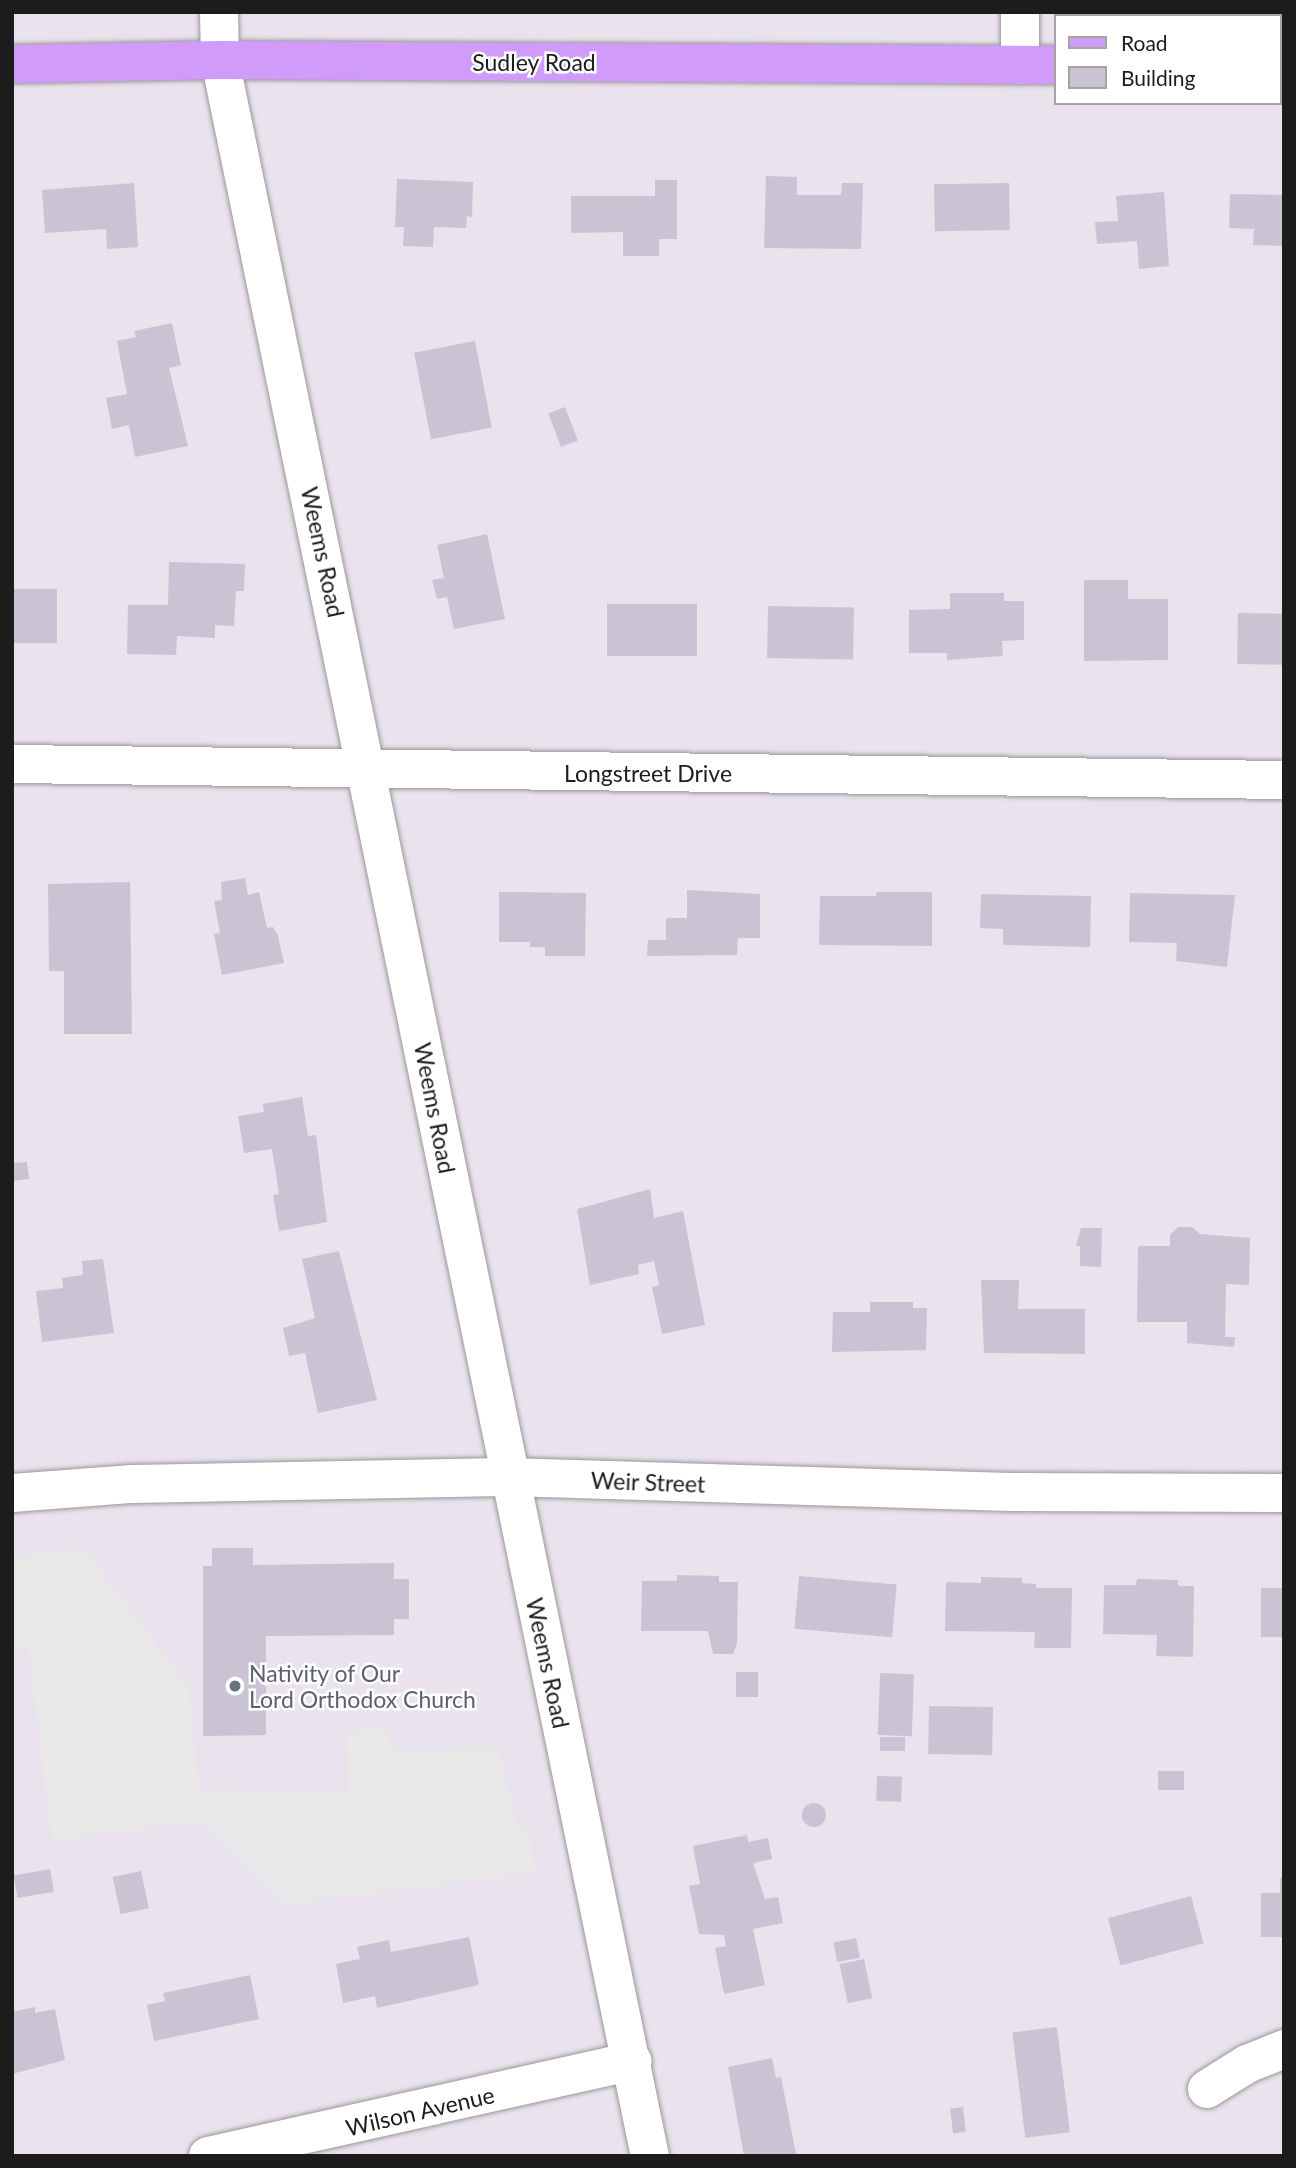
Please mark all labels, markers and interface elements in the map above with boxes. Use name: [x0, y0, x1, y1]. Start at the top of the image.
legend: [1054, 14, 1282, 105]
text: Road: [1121, 30, 1168, 55]
street label: Sudley Road: [472, 48, 596, 76]
text: Building: [1121, 65, 1196, 90]
street label: Weems Road: [296, 484, 350, 620]
street label: Longstreet Drive: [564, 759, 732, 787]
street label: Weems Road: [409, 1040, 461, 1176]
street label: Weir Street: [590, 1466, 706, 1498]
street label: Weems Road: [521, 1595, 575, 1731]
place label: Nativity of Our Lord Orthodox Church: [249, 1659, 476, 1713]
marker: Nativity of Our Lord Orthodox Church: [227, 1678, 243, 1694]
street label: Wilson Avenue: [343, 2080, 497, 2142]

